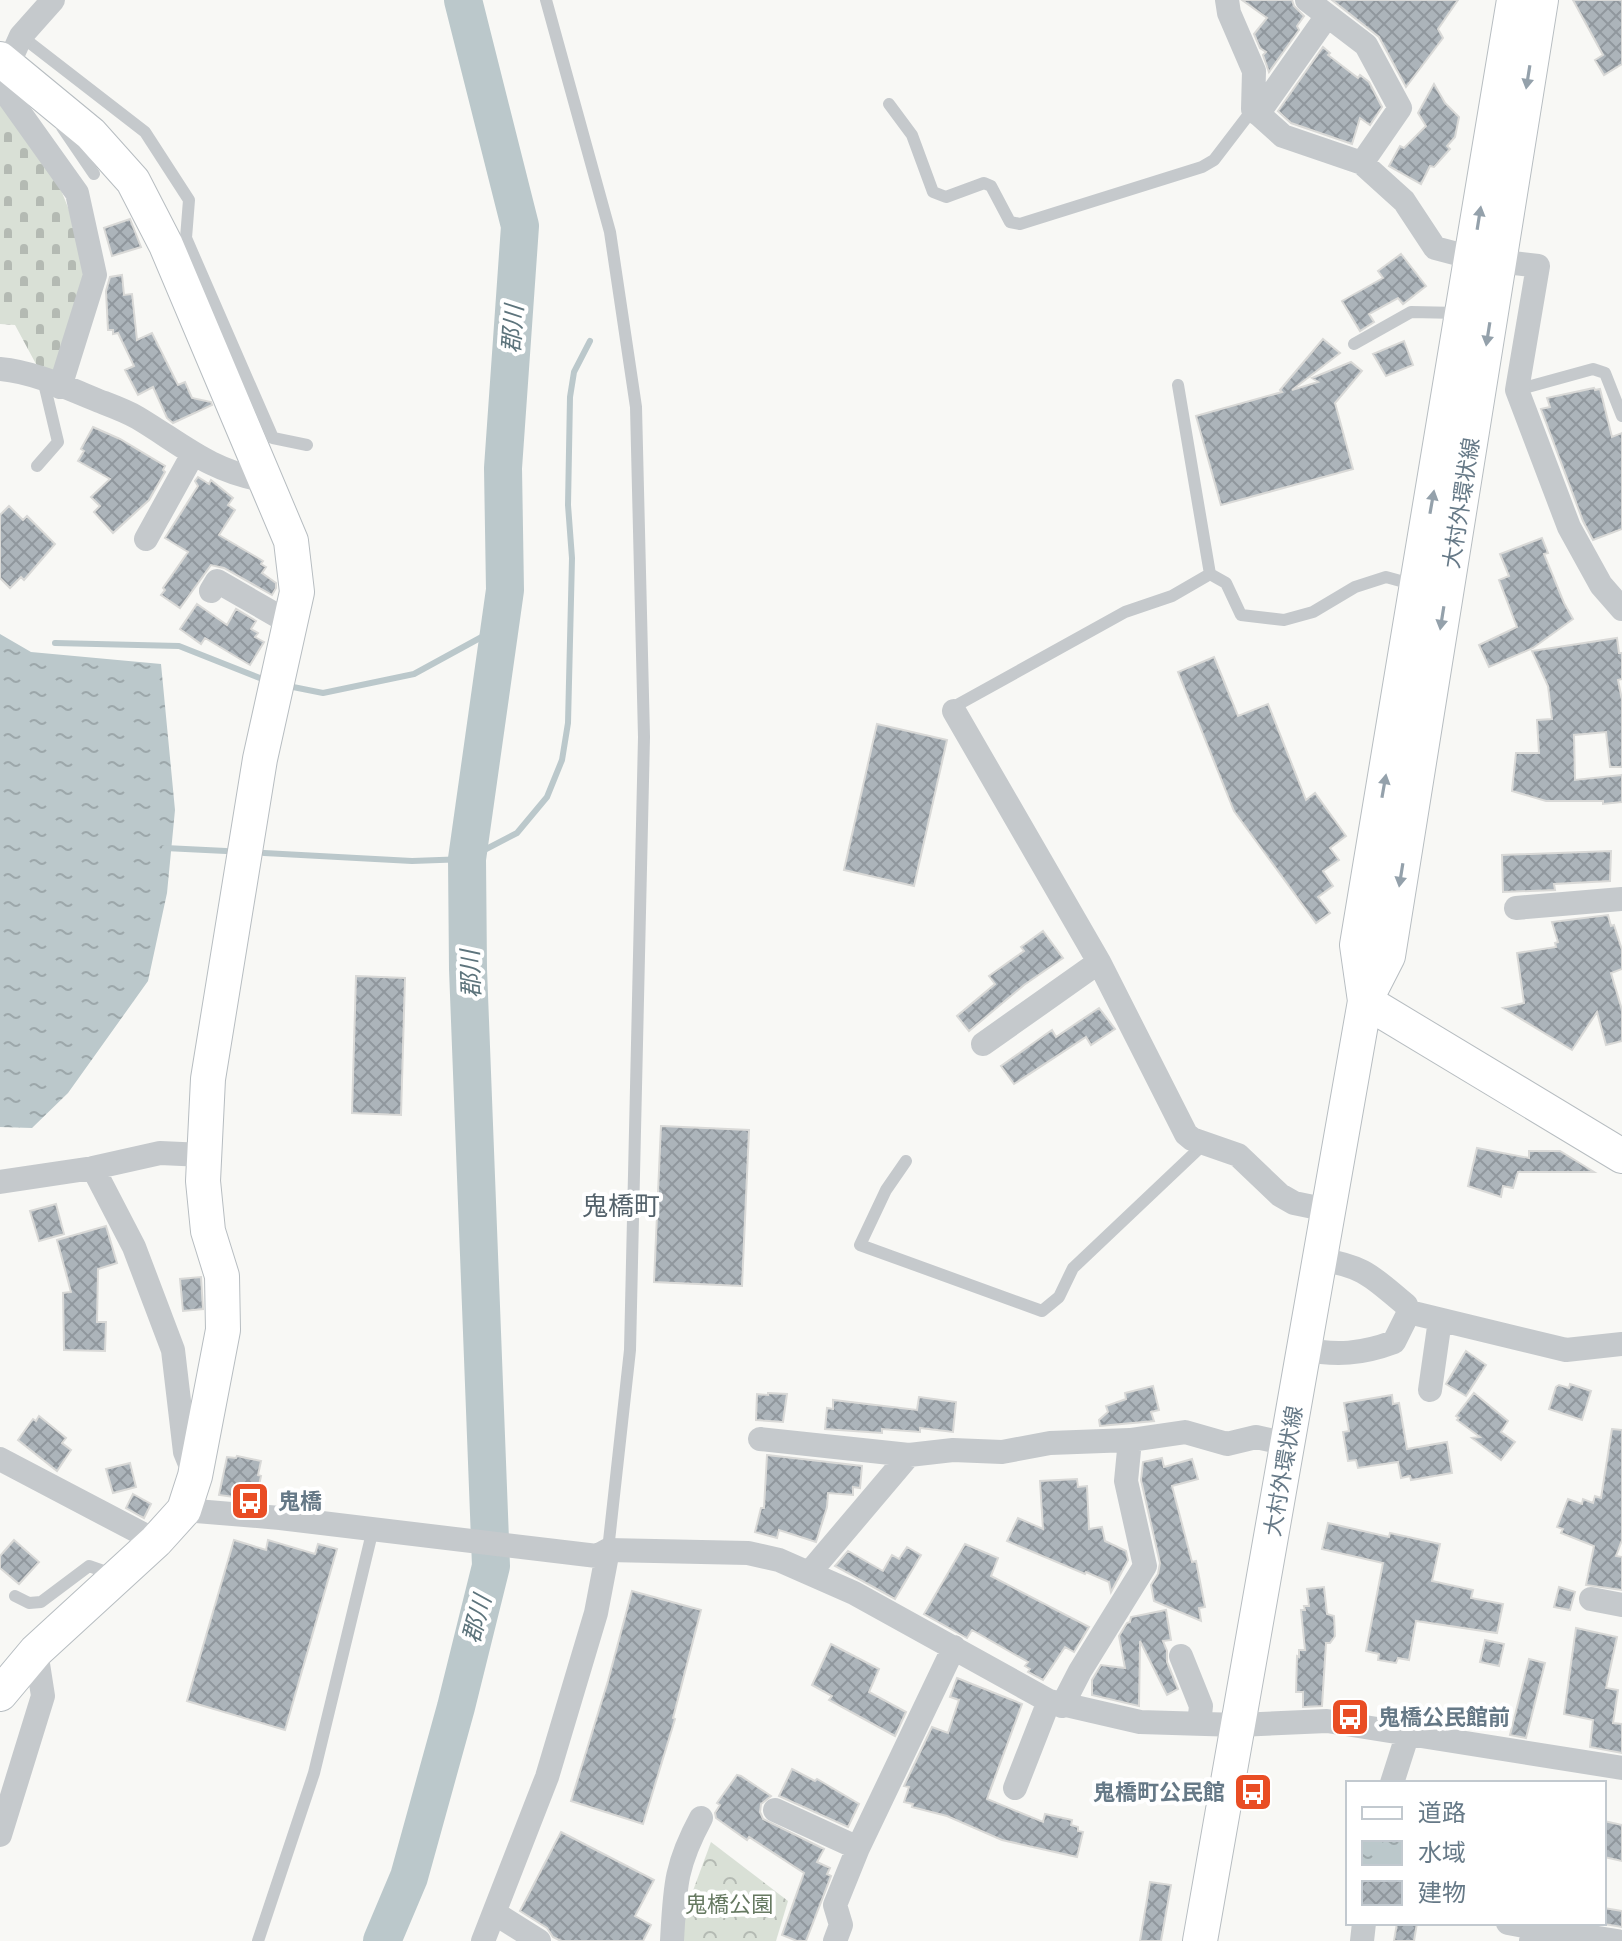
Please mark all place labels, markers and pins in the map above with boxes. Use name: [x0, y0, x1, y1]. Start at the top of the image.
bus stop icon: 鬼橋: [229, 1480, 271, 1522]
place label: 鬼橋: [278, 1485, 322, 1515]
bus stop icon: 鬼橋公民館前: [1329, 1696, 1371, 1738]
place label: 鬼橋公民館前: [1378, 1701, 1510, 1731]
bus stop icon: 鬼橋町公民館: [1232, 1771, 1274, 1813]
place label: 鬼橋町公民館: [1093, 1776, 1225, 1806]

